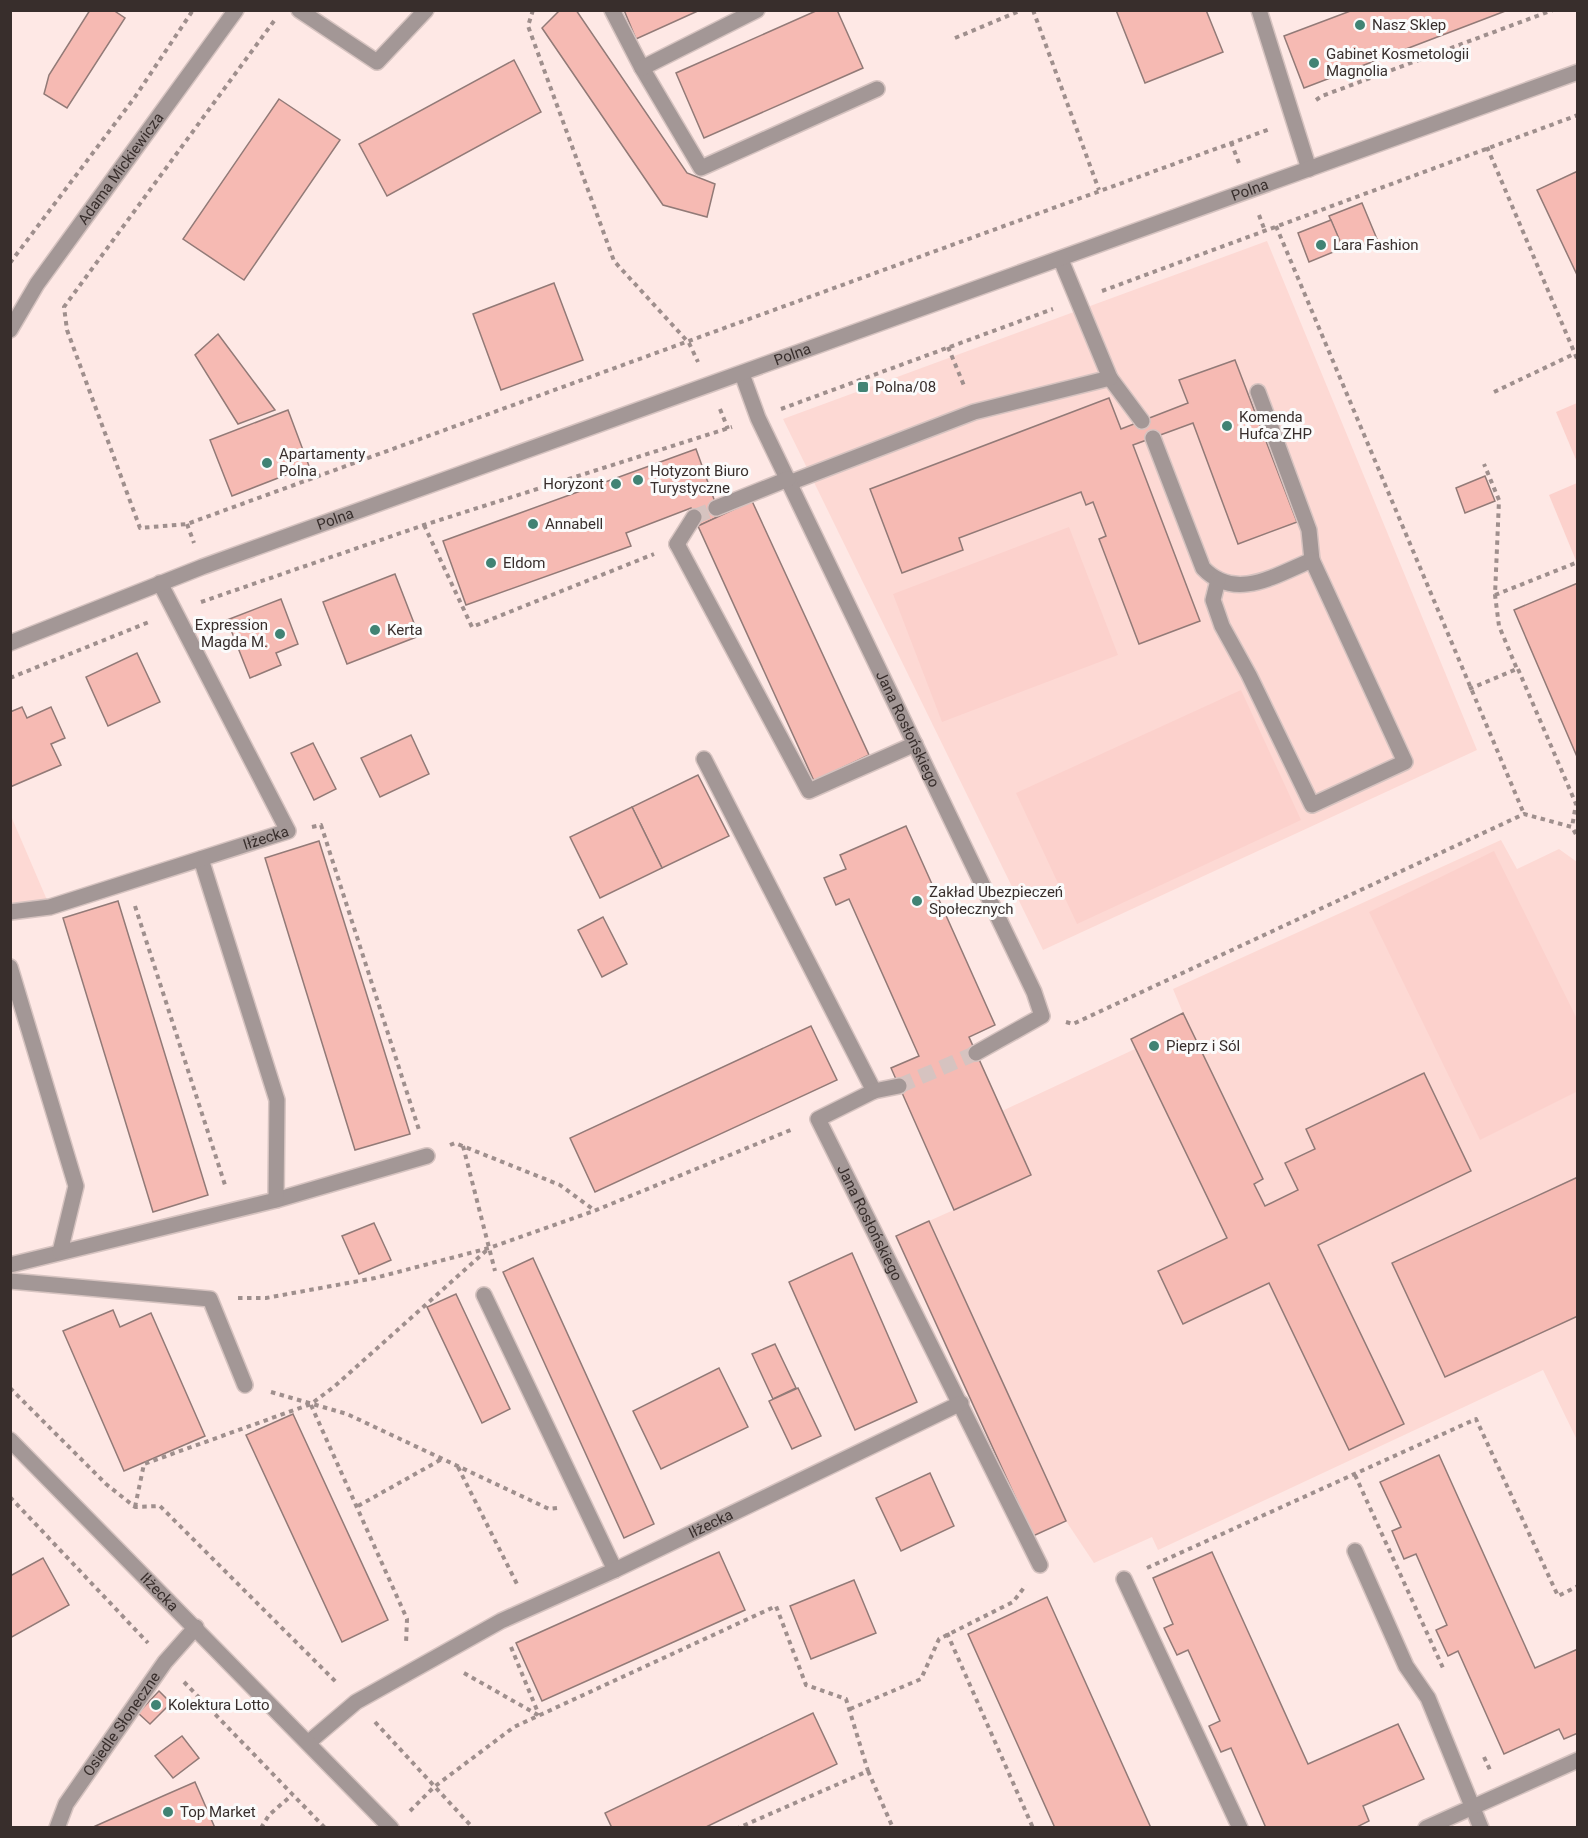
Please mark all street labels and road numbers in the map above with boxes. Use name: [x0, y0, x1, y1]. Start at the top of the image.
street label: Adama Mickiewicza: [74, 109, 167, 228]
street label: Polna: [1229, 175, 1271, 205]
street label: Polna: [772, 340, 813, 369]
street label: Polna: [314, 504, 356, 534]
street label: Jana Rosłońskiego: [872, 668, 943, 790]
street label: Iłżecka: [241, 822, 291, 854]
street label: Jana Rosłońskiego: [833, 1162, 906, 1284]
street label: Iłżecka: [686, 1505, 736, 1542]
street label: Iłżecka: [136, 1569, 182, 1615]
street label: Osiedle Słoneczne: [79, 1669, 164, 1780]

